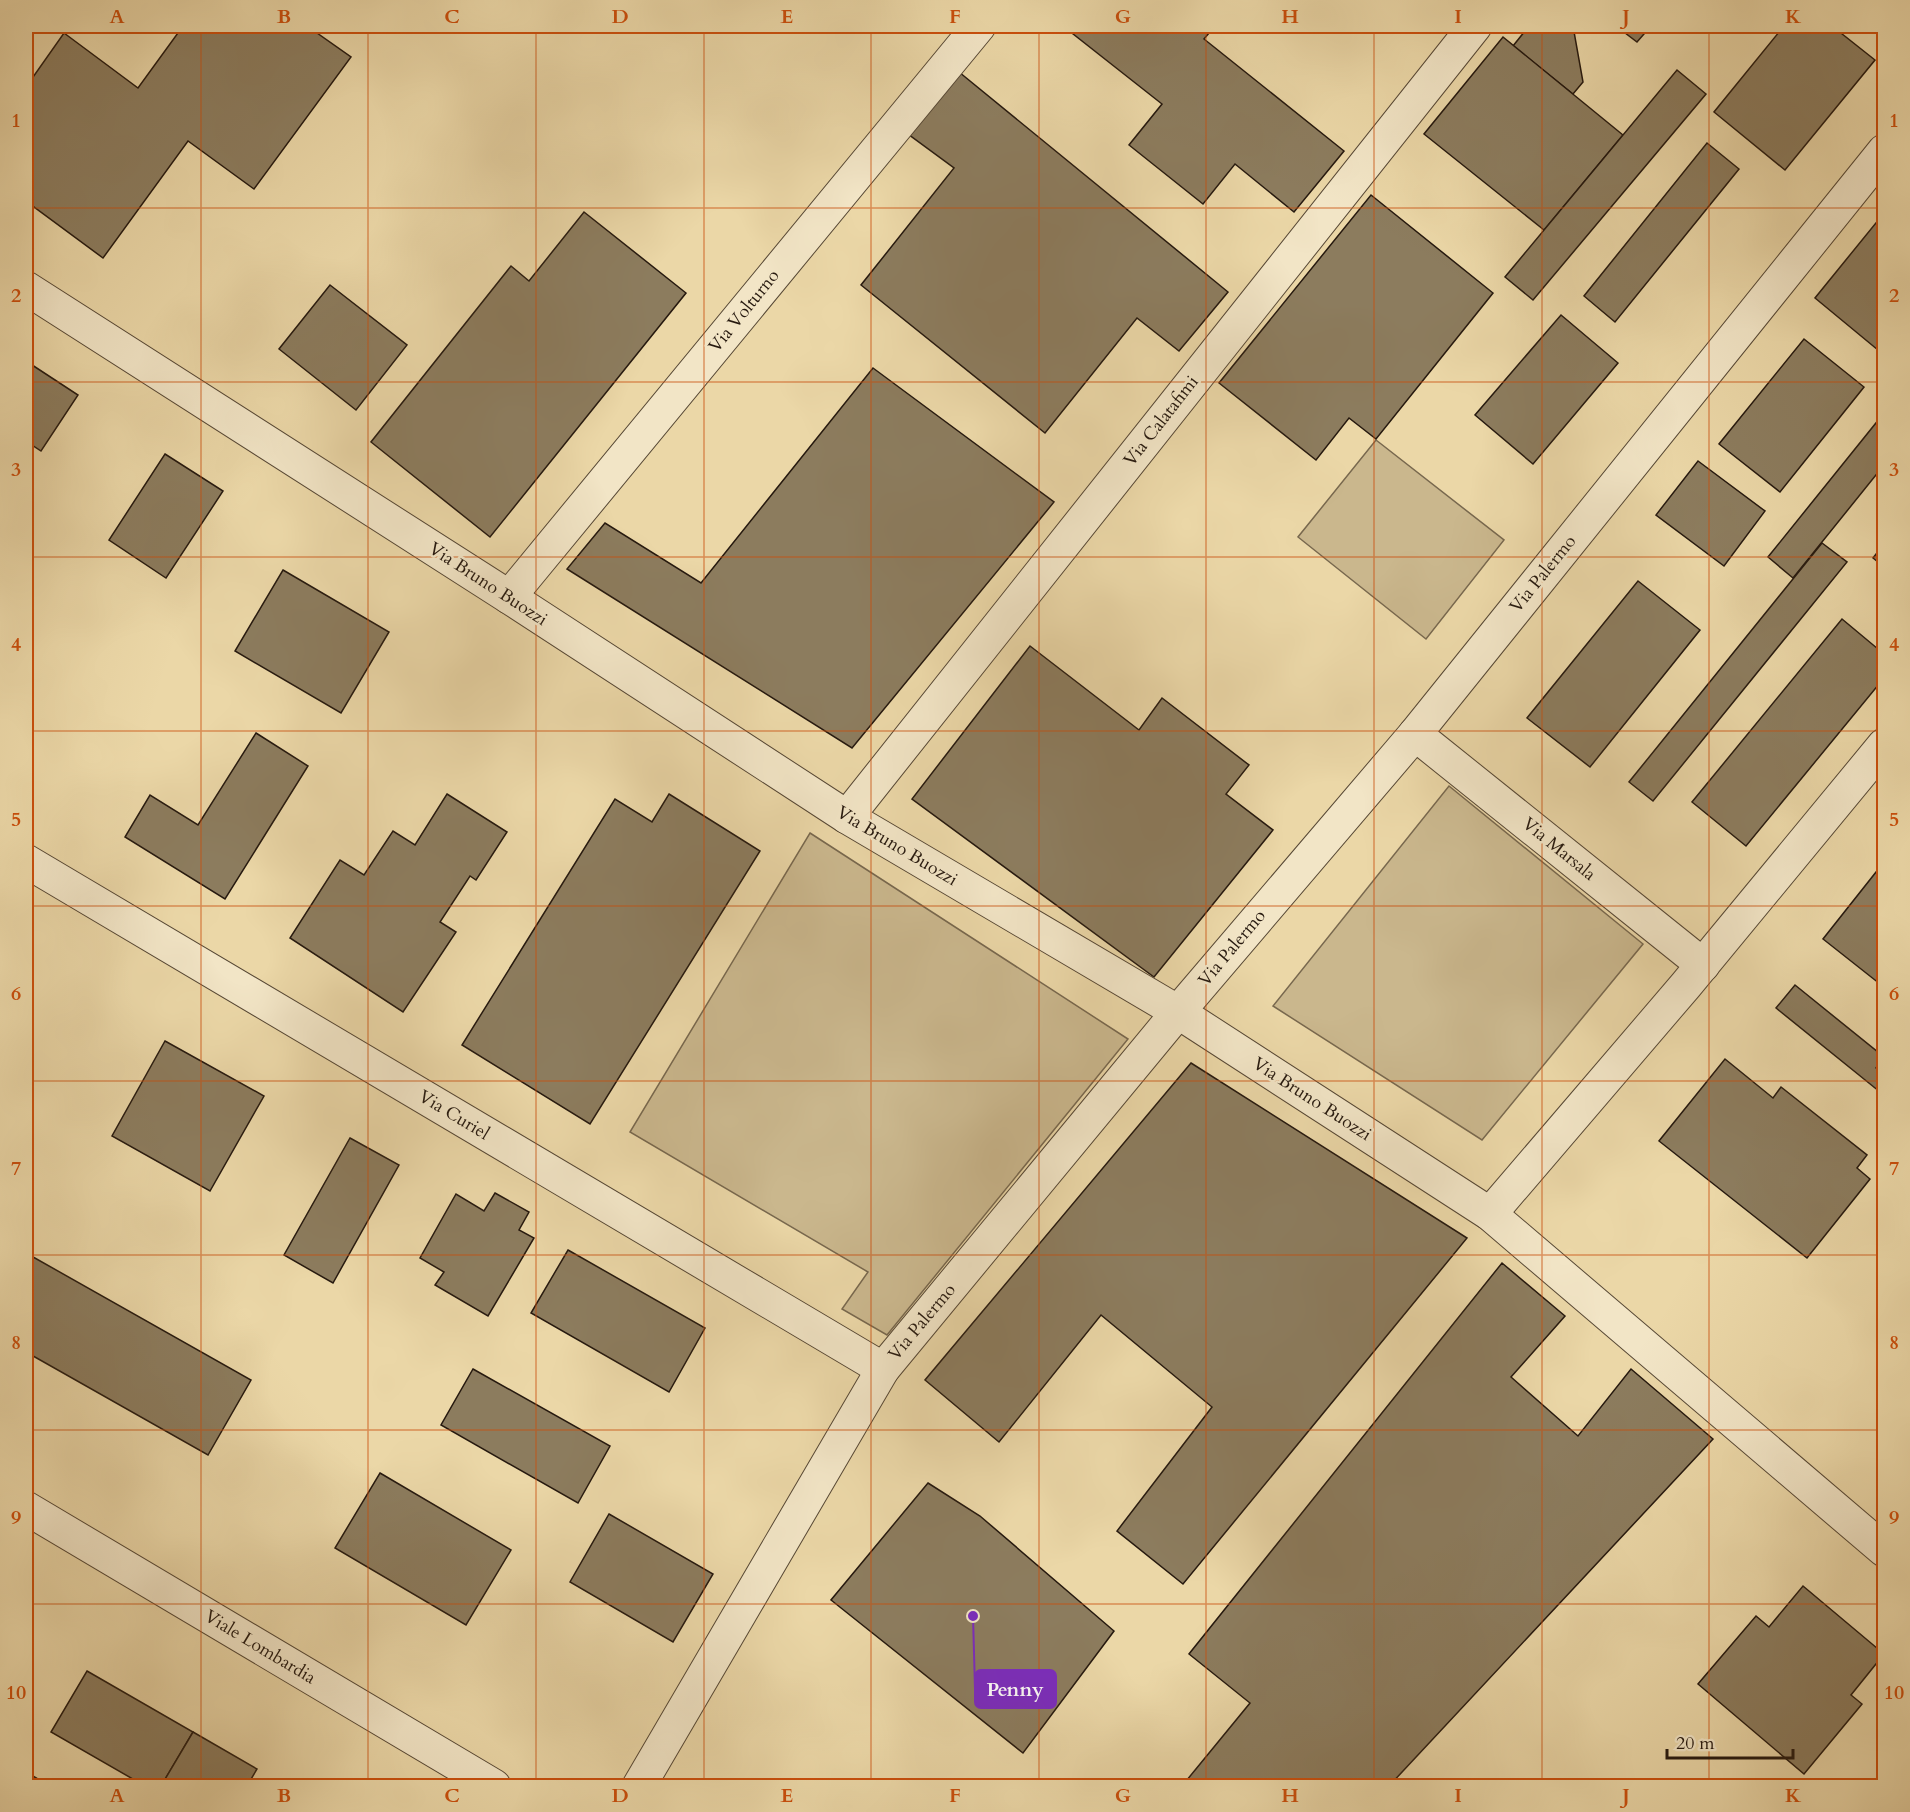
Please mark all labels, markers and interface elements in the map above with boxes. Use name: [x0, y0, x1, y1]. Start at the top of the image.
text: A: [109, 3, 125, 30]
text: B: [277, 3, 291, 30]
text: C: [444, 3, 460, 30]
text: D: [611, 3, 629, 30]
text: E: [781, 3, 793, 30]
text: F: [949, 3, 961, 30]
text: G: [1115, 3, 1131, 30]
text: H: [1281, 3, 1299, 30]
text: I: [1454, 3, 1462, 30]
text: J: [1619, 3, 1630, 30]
text: K: [1785, 3, 1802, 30]
text: 1: [11, 107, 21, 134]
text: 1: [1889, 107, 1899, 134]
street label: Via Volturno: [703, 264, 786, 358]
text: 2: [11, 282, 21, 309]
text: 2: [1889, 282, 1899, 309]
street label: Via Calatafimi: [1118, 370, 1204, 472]
text: 3: [11, 456, 21, 483]
text: 3: [1889, 456, 1899, 483]
street label: Via Palermo: [1504, 530, 1582, 618]
street label: Via Bruno Buozzi: [424, 536, 552, 632]
text: 4: [11, 631, 21, 658]
text: 4: [1889, 631, 1899, 658]
street label: Via Bruno Buozzi: [832, 800, 962, 892]
text: 5: [11, 806, 21, 833]
text: 5: [1889, 806, 1899, 833]
street label: Via Marsala: [1517, 811, 1601, 887]
street label: Via Palermo: [1192, 904, 1272, 992]
text: 6: [11, 980, 21, 1007]
text: 6: [1889, 980, 1899, 1007]
street label: Via Bruno Buozzi: [1248, 1051, 1376, 1147]
street label: Via Curiel: [414, 1084, 495, 1146]
text: 7: [11, 1155, 21, 1182]
text: 7: [1889, 1155, 1899, 1182]
street label: Via Palermo: [882, 1278, 962, 1366]
text: 8: [11, 1329, 21, 1356]
text: 8: [1889, 1329, 1899, 1356]
text: 9: [11, 1504, 21, 1531]
text: 9: [1889, 1504, 1899, 1531]
street label: Viale Lombardia: [200, 1604, 321, 1690]
callout: Penny: [975, 1670, 1056, 1708]
text: Penny: [986, 1676, 1044, 1703]
text: 10: [6, 1679, 26, 1706]
text: 10: [1884, 1679, 1904, 1706]
scale bar: [1667, 1722, 1793, 1760]
text: 20 m: [1676, 1731, 1715, 1756]
text: A: [109, 1782, 125, 1809]
text: B: [277, 1782, 291, 1809]
text: C: [444, 1782, 460, 1809]
text: D: [611, 1782, 629, 1809]
text: E: [781, 1782, 793, 1809]
text: F: [949, 1782, 961, 1809]
text: G: [1115, 1782, 1131, 1809]
text: H: [1281, 1782, 1299, 1809]
text: I: [1454, 1782, 1462, 1809]
text: J: [1619, 1782, 1630, 1809]
text: K: [1785, 1782, 1802, 1809]

